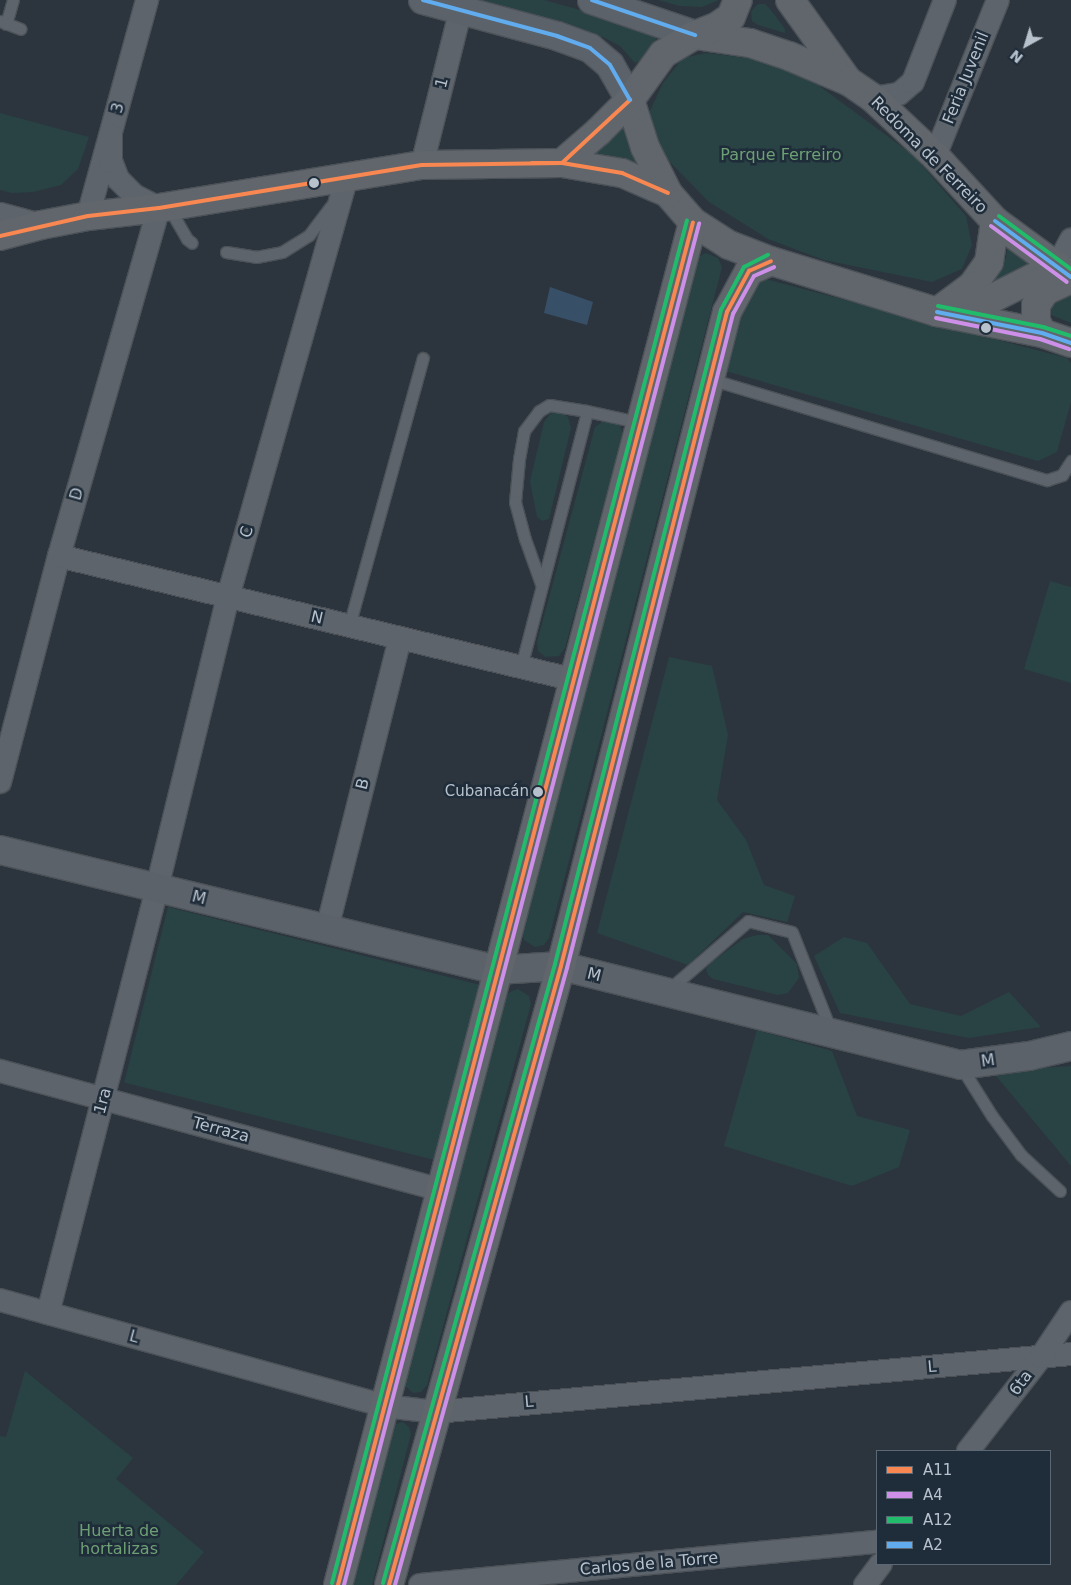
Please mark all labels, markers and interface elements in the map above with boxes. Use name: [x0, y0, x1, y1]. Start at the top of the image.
north arrow: [1001, 20, 1051, 70]
street label: Feria Juvenil: [939, 29, 993, 127]
text: N: [1007, 47, 1026, 67]
street label: 1: [431, 76, 453, 90]
street label: Redoma de Ferreiro: [867, 93, 991, 217]
street label: 3: [107, 101, 129, 115]
park label: Parque Ferreiro: [720, 145, 842, 165]
unlabelled marker: [309, 178, 319, 188]
unlabelled marker: [981, 323, 991, 333]
street label: D: [66, 485, 88, 503]
street label: C: [236, 524, 258, 540]
street label: N: [309, 607, 325, 629]
street label: B: [352, 776, 374, 792]
place label: Cubanacán: [445, 783, 529, 801]
marker: Cubanacán: [533, 787, 543, 797]
street label: M: [190, 887, 208, 909]
street label: M: [585, 964, 603, 986]
street label: M: [980, 1051, 996, 1071]
street label: 1ra: [90, 1086, 116, 1116]
street label: Terraza: [191, 1113, 251, 1147]
street label: L: [127, 1327, 141, 1347]
street label: L: [927, 1357, 937, 1377]
street label: 6ta: [1005, 1367, 1037, 1399]
street label: L: [524, 1392, 534, 1412]
legend: [876, 1450, 1051, 1565]
text: A11: [923, 1461, 952, 1479]
text: A4: [923, 1486, 943, 1504]
text: A12: [923, 1511, 952, 1529]
park label: Huerta de hortalizas: [79, 1521, 159, 1559]
text: A2: [923, 1536, 943, 1554]
street label: Carlos de la Torre: [579, 1548, 719, 1580]

